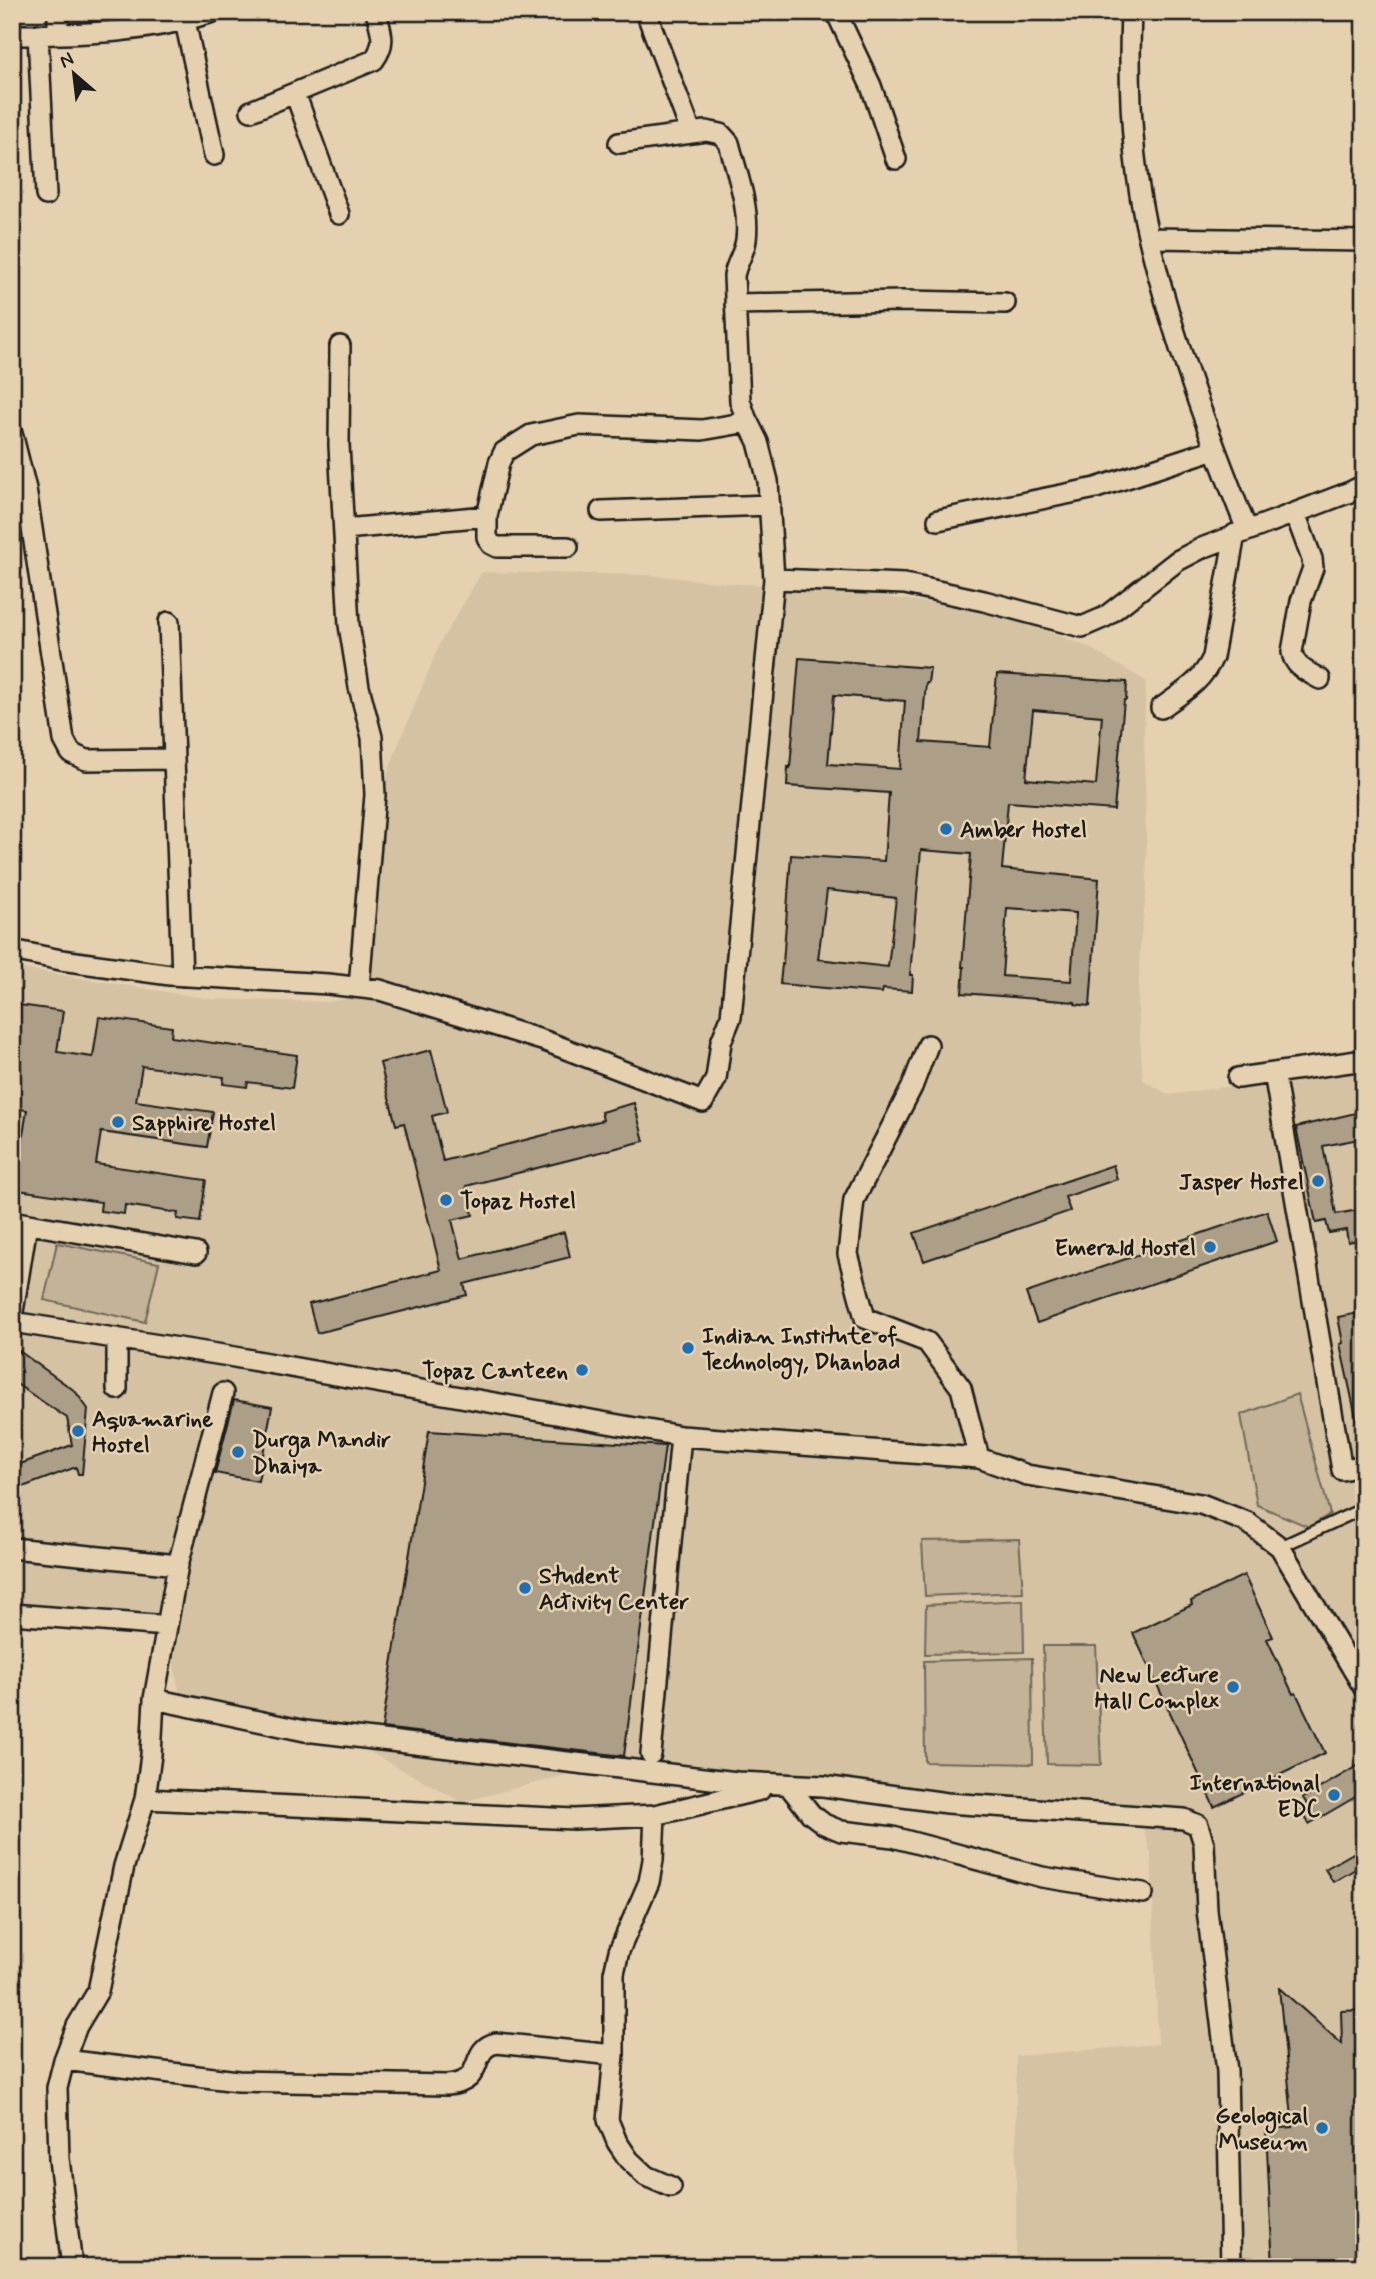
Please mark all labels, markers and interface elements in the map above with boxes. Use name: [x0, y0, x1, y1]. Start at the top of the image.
north arrow: [38, 38, 108, 108]
text: N: [55, 46, 78, 74]
place label: Amber Hostel: [960, 816, 1087, 846]
marker: Amber Hostel: [938, 821, 954, 837]
place label: Sapphire Hostel: [132, 1109, 276, 1139]
marker: Sapphire Hostel: [110, 1114, 126, 1130]
place label: Jasper Hostel: [1179, 1168, 1304, 1198]
marker: Jasper Hostel: [1310, 1173, 1326, 1189]
place label: Topaz Hostel: [460, 1187, 576, 1217]
marker: Topaz Hostel: [438, 1192, 454, 1208]
place label: Emerald Hostel: [1054, 1234, 1196, 1264]
marker: Emerald Hostel: [1202, 1239, 1218, 1255]
place label: Indian Institute of Technology, Dhanbad: [702, 1322, 900, 1380]
marker: Indian Institute of Technology, Dhanbad: [680, 1340, 696, 1356]
place label: Topaz Canteen: [422, 1357, 568, 1387]
marker: Topaz Canteen: [574, 1362, 590, 1378]
place label: Aquamarine Hostel: [92, 1405, 213, 1461]
marker: Aquamarine Hostel: [70, 1423, 86, 1439]
place label: Durga Mandir Dhaiya: [252, 1426, 391, 1482]
marker: Durga Mandir Dhaiya: [230, 1444, 246, 1460]
place label: Student Activity Center: [539, 1562, 689, 1618]
marker: Student Activity Center: [517, 1580, 533, 1596]
place label: New Lecture Hall Complex: [1095, 1661, 1219, 1717]
marker: New Lecture Hall Complex: [1225, 1679, 1241, 1695]
place label: International EDC: [1190, 1769, 1321, 1825]
marker: International EDC: [1326, 1787, 1342, 1803]
place label: Geological Museum: [1215, 2102, 1308, 2158]
marker: Geological Museum: [1314, 2120, 1330, 2136]

